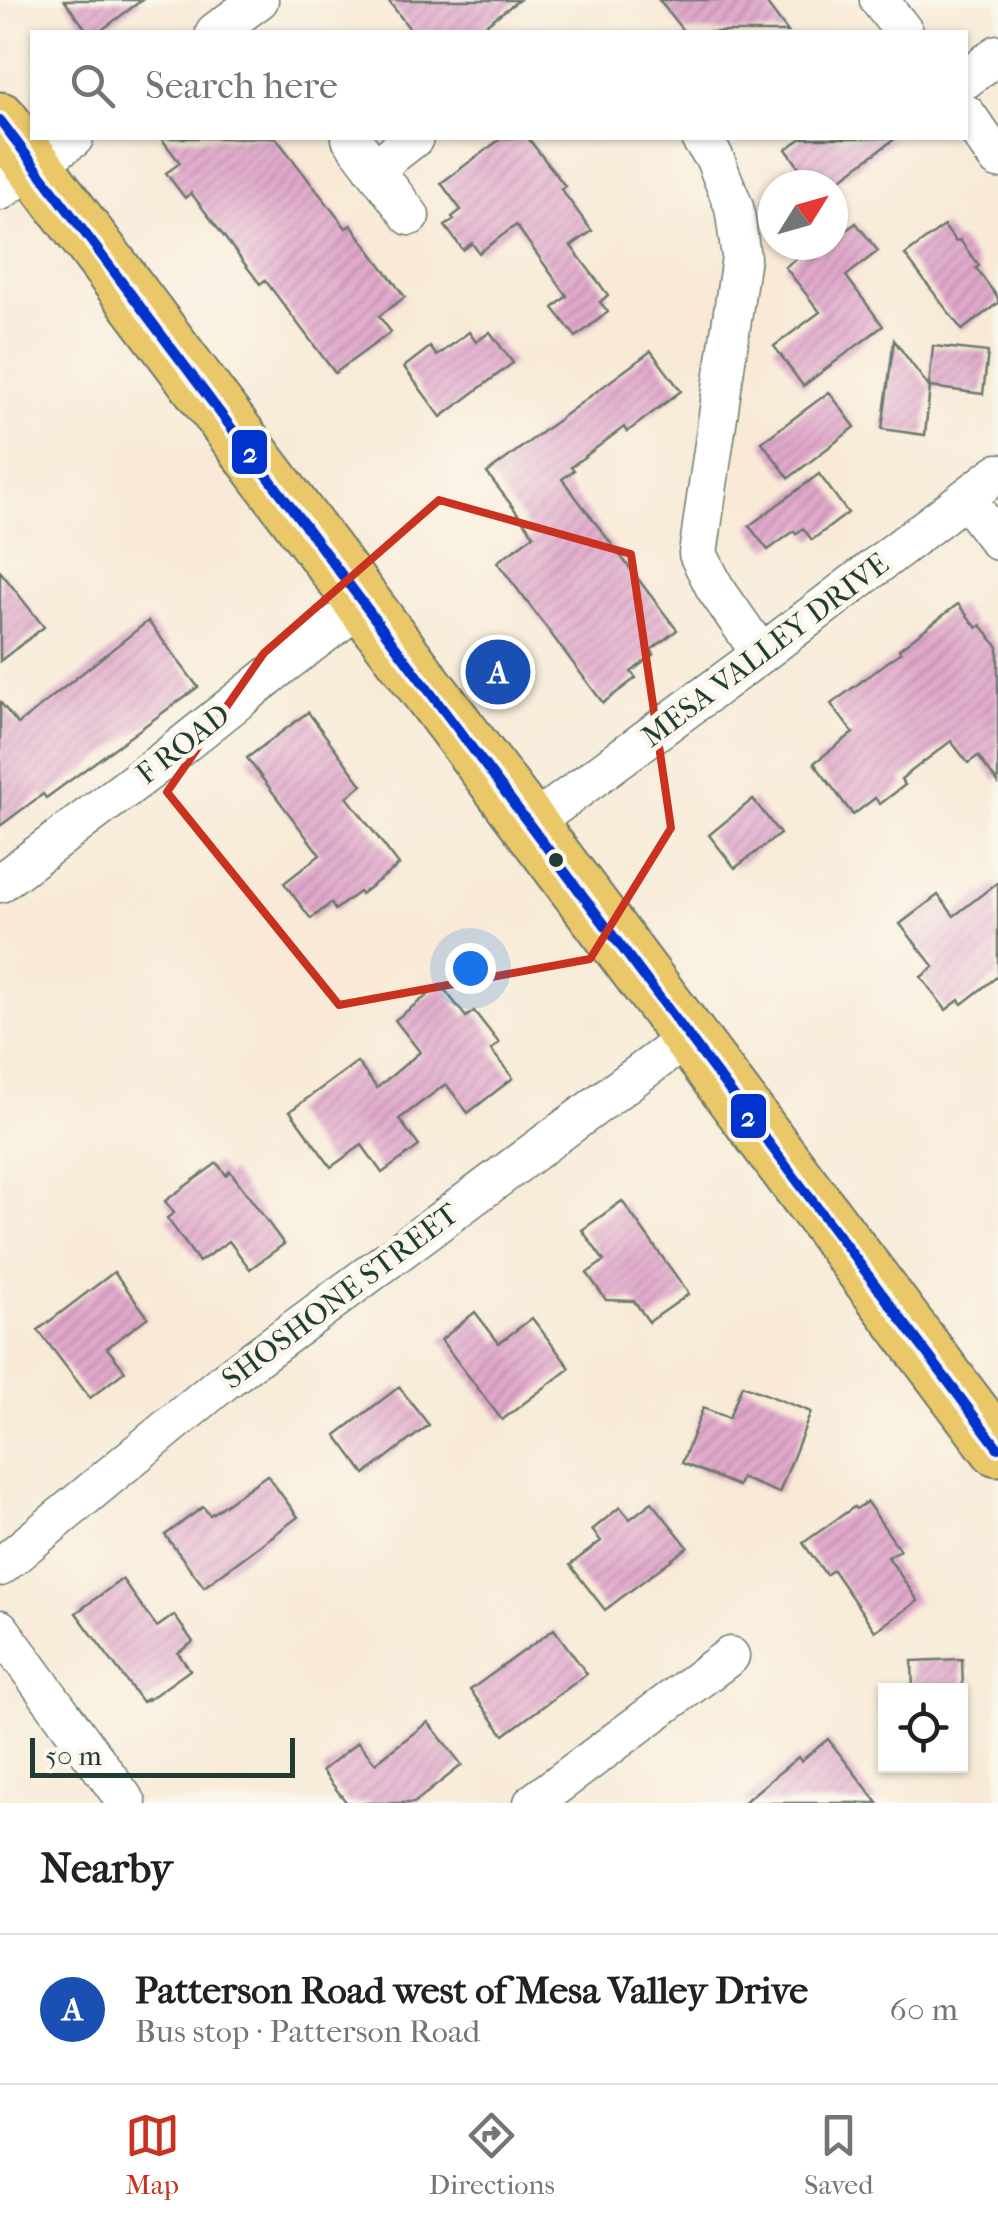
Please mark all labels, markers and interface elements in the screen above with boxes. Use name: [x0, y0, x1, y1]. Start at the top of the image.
search box: [30, 30, 968, 140]
icon: search: [65, 58, 120, 113]
text: Search here: [145, 63, 338, 108]
north arrow: [758, 170, 848, 260]
line badge: 2: [230, 428, 269, 476]
text: 2: [243, 436, 257, 469]
street label: MESA VALLEY DRIVE: [635, 546, 895, 755]
pin: A: [466, 634, 530, 710]
street label: F ROAD: [130, 697, 237, 792]
unlabelled marker: [546, 850, 566, 870]
your location: [445, 943, 496, 994]
line badge: 2: [729, 1092, 768, 1140]
text: 2: [741, 1100, 755, 1133]
street label: SHOSHONE STREET: [215, 1196, 466, 1397]
map controls: [878, 1683, 968, 1773]
button: locate: [878, 1683, 968, 1773]
scale bar: [30, 1733, 295, 1778]
text: 50 m: [45, 1739, 102, 1772]
text: Nearby: [40, 1844, 172, 1893]
text: Patterson Road west of Mesa Valley Drive: [135, 1968, 808, 2013]
text: A: [62, 1991, 83, 2028]
text: 60 m: [890, 1991, 958, 2028]
text: Bus stop · Patterson Road: [135, 2013, 480, 2050]
tab: Map: [125, 2108, 180, 2201]
tab: Directions: [429, 2108, 555, 2201]
tab: Saved: [804, 2108, 873, 2201]

